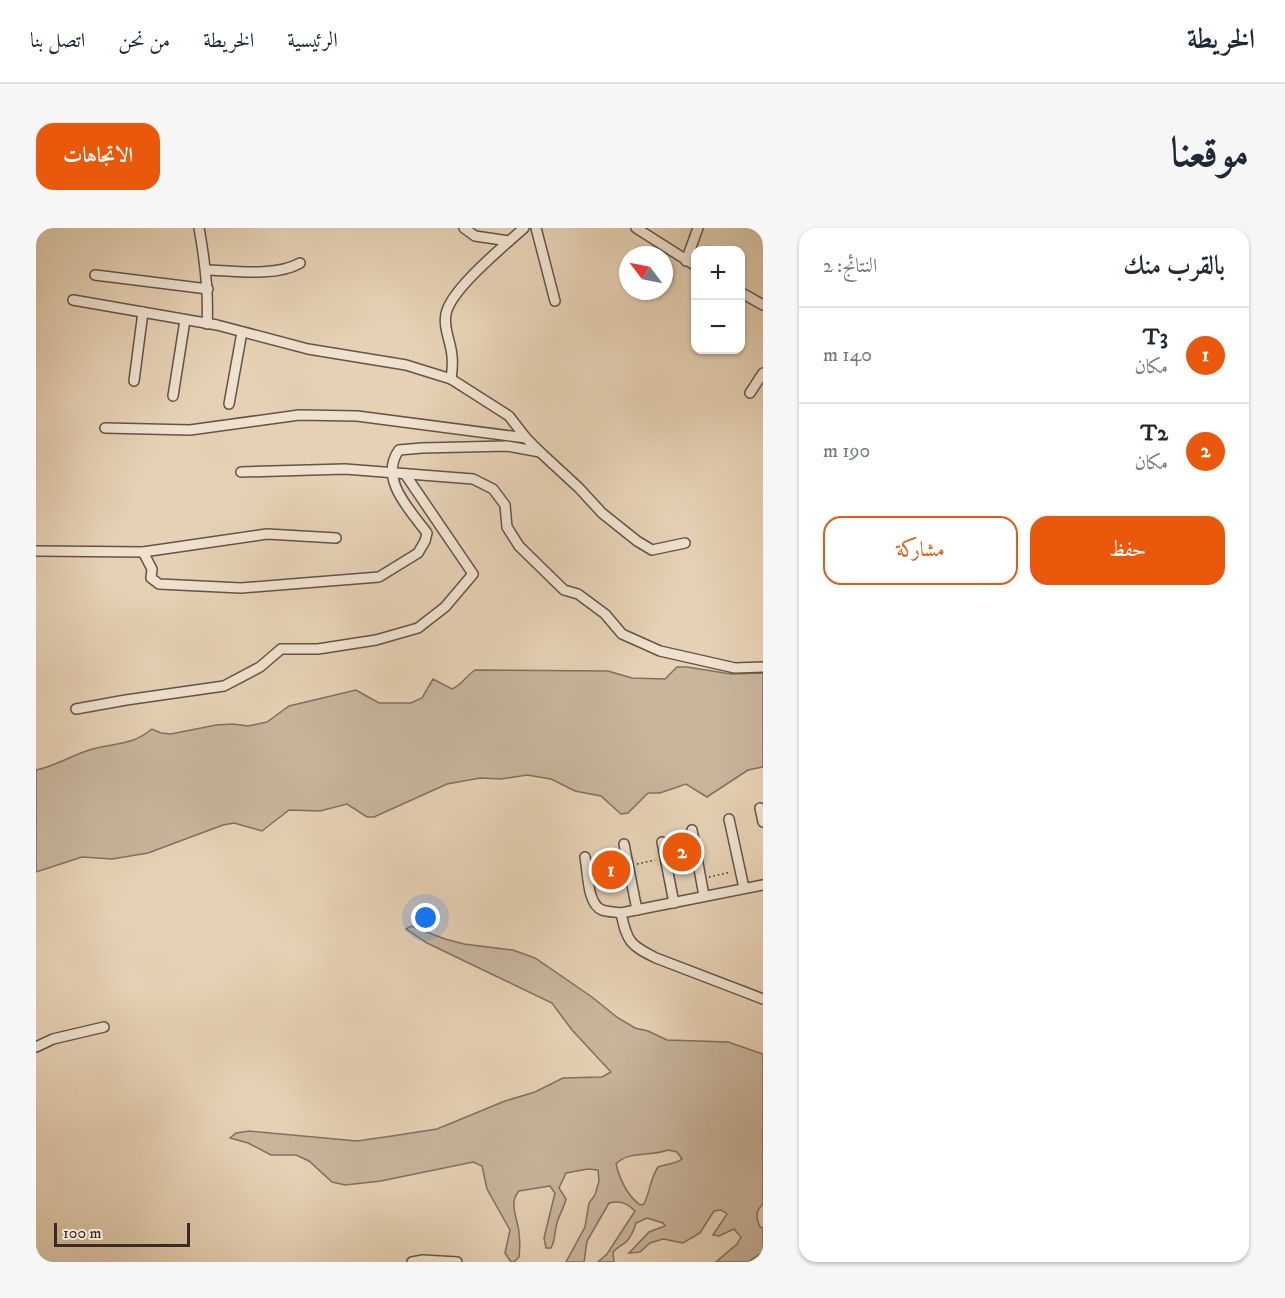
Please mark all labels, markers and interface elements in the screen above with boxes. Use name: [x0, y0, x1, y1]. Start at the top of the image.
text: الخريطة: [1187, 22, 1255, 57]
text: اتصل بنا: [30, 28, 85, 54]
text: من نحن: [118, 28, 170, 54]
text: الخريطة: [203, 28, 254, 54]
text: الرئيسية: [287, 28, 338, 54]
button: الاتجاهات: [36, 123, 160, 190]
text: موقعنا: [1171, 128, 1249, 180]
north arrow: [619, 246, 673, 300]
map controls: [691, 246, 745, 354]
button: +: [691, 246, 745, 300]
text: بالقرب منك: [1123, 250, 1225, 283]
text: النتائج: 2: [823, 254, 877, 279]
button: −: [691, 300, 745, 354]
text: T3: [1143, 324, 1168, 351]
text: 140 m: [823, 343, 872, 368]
text: 1: [1202, 343, 1209, 368]
text: مكان: [1134, 355, 1168, 380]
text: T2: [1141, 420, 1168, 447]
text: 190 m: [823, 439, 870, 464]
text: 2: [1201, 439, 1210, 464]
text: مكان: [1134, 451, 1168, 476]
button: مشاركة: [823, 516, 1018, 585]
button: حفظ: [1030, 516, 1225, 585]
pin: 2: [662, 830, 702, 874]
pin: 1: [592, 848, 630, 892]
your location: [411, 903, 440, 932]
scale bar: [54, 1220, 190, 1248]
text: 100 m: [63, 1223, 102, 1243]

